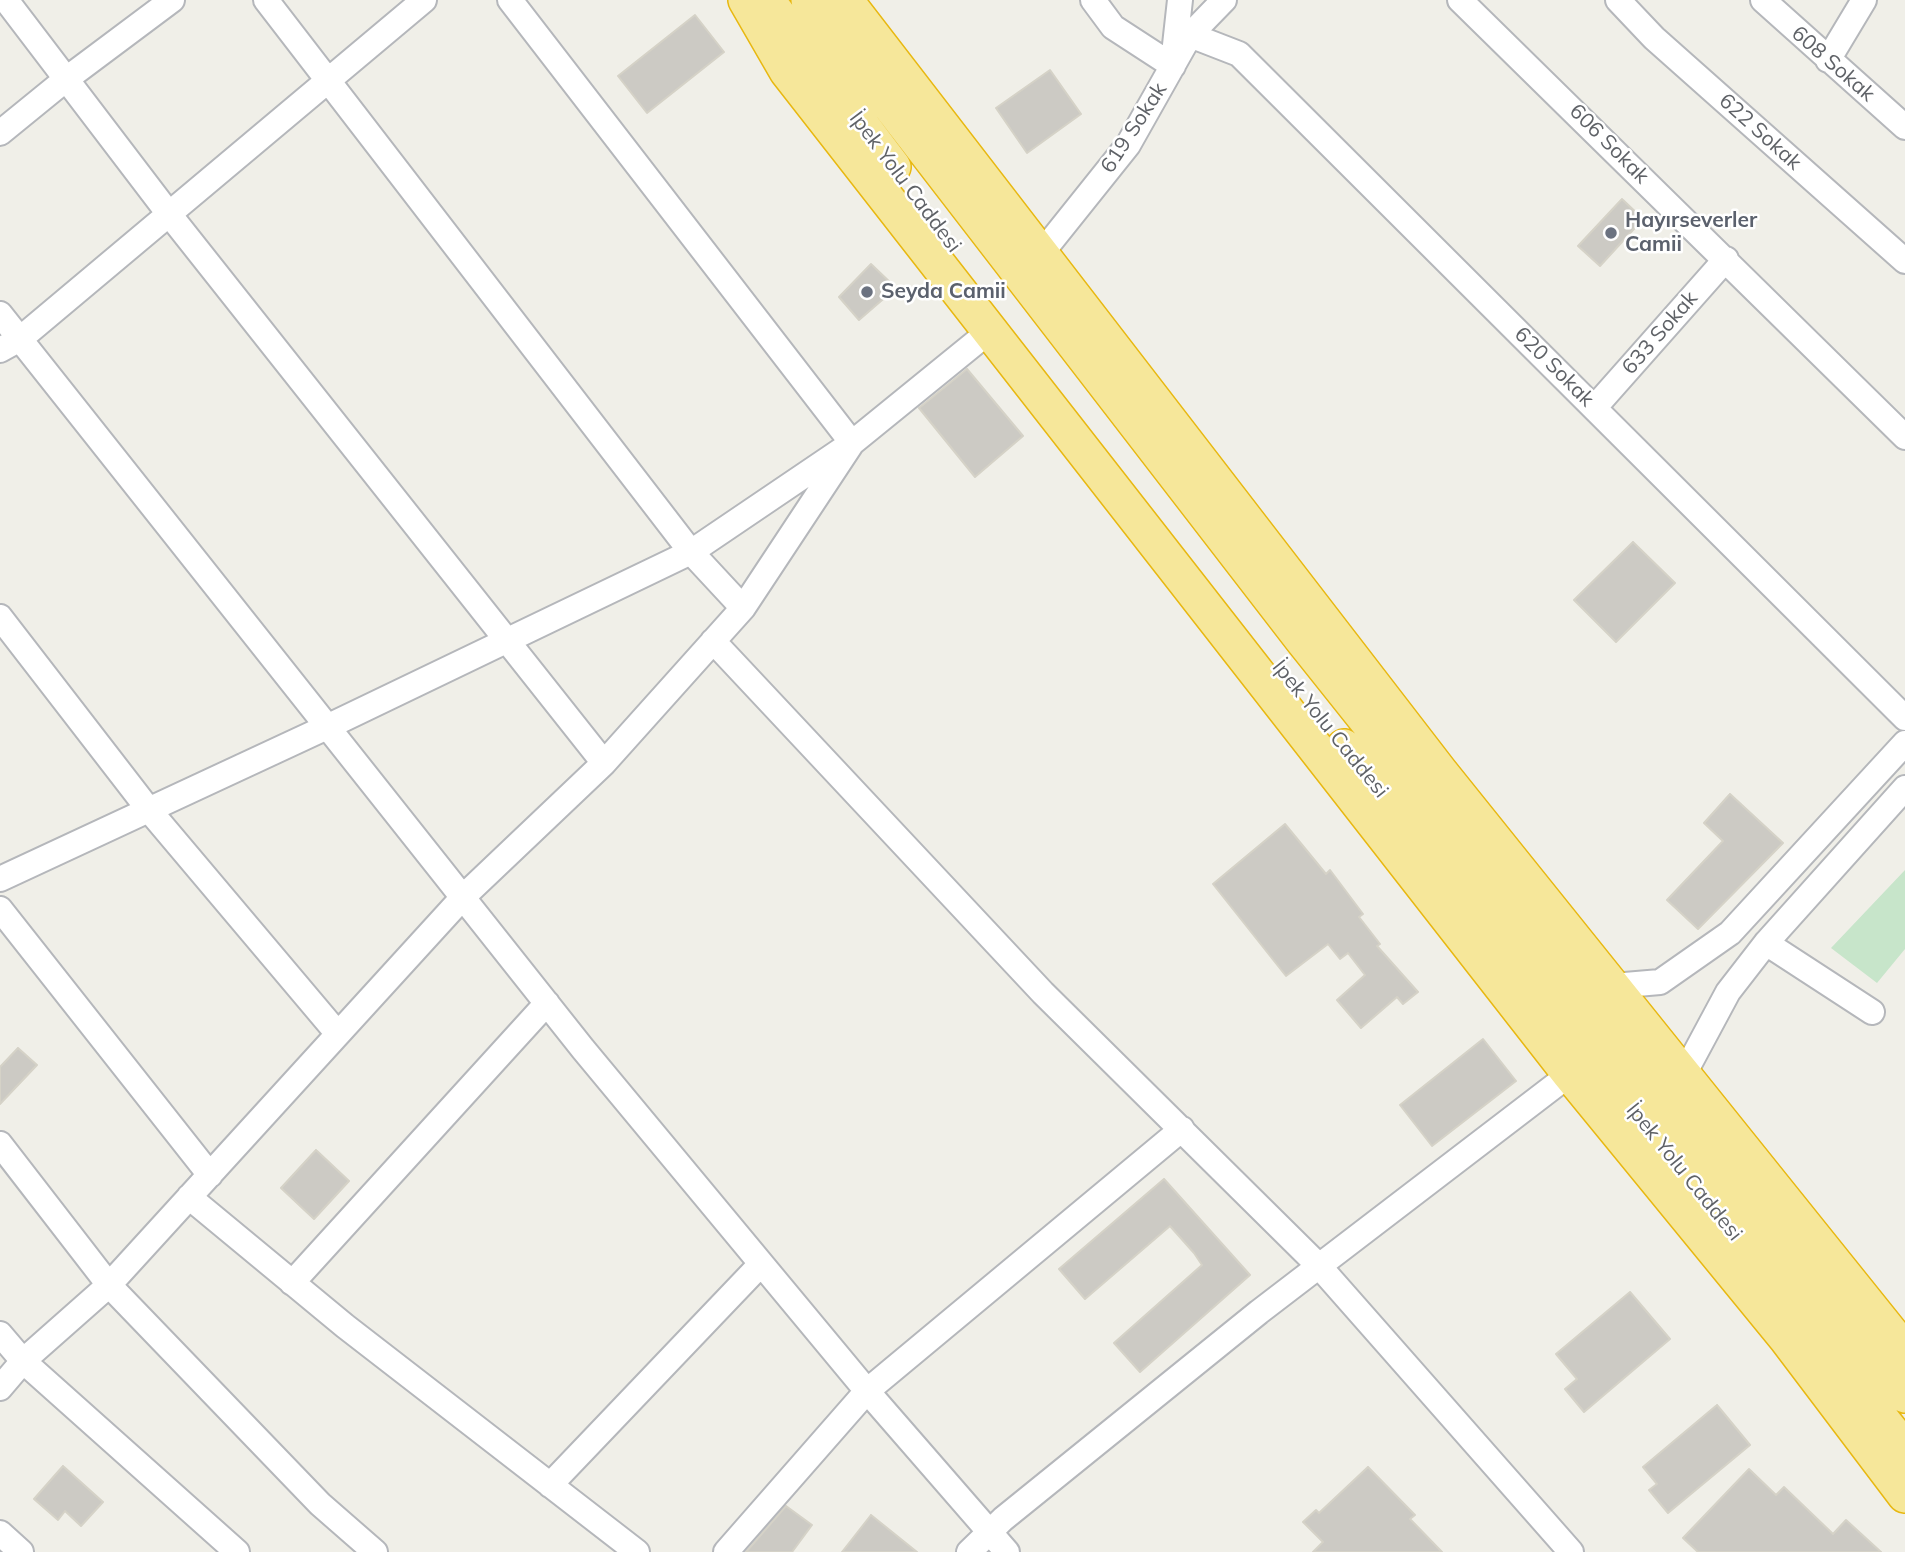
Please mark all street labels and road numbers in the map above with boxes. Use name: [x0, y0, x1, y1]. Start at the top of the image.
street label: 608 Sokak: [1786, 21, 1880, 107]
street label: 619 Sokak: [1096, 78, 1172, 178]
street label: 622 Sokak: [1713, 88, 1807, 176]
street label: 606 Sokak: [1564, 99, 1654, 189]
street label: İpek Yolu Caddesi: [844, 106, 966, 258]
street label: 633 Sokak: [1617, 286, 1703, 380]
street label: 620 Sokak: [1509, 322, 1599, 412]
street label: İpek Yolu Caddesi: [1267, 655, 1393, 803]
street label: İpek Yolu Caddesi: [1621, 1098, 1747, 1246]

